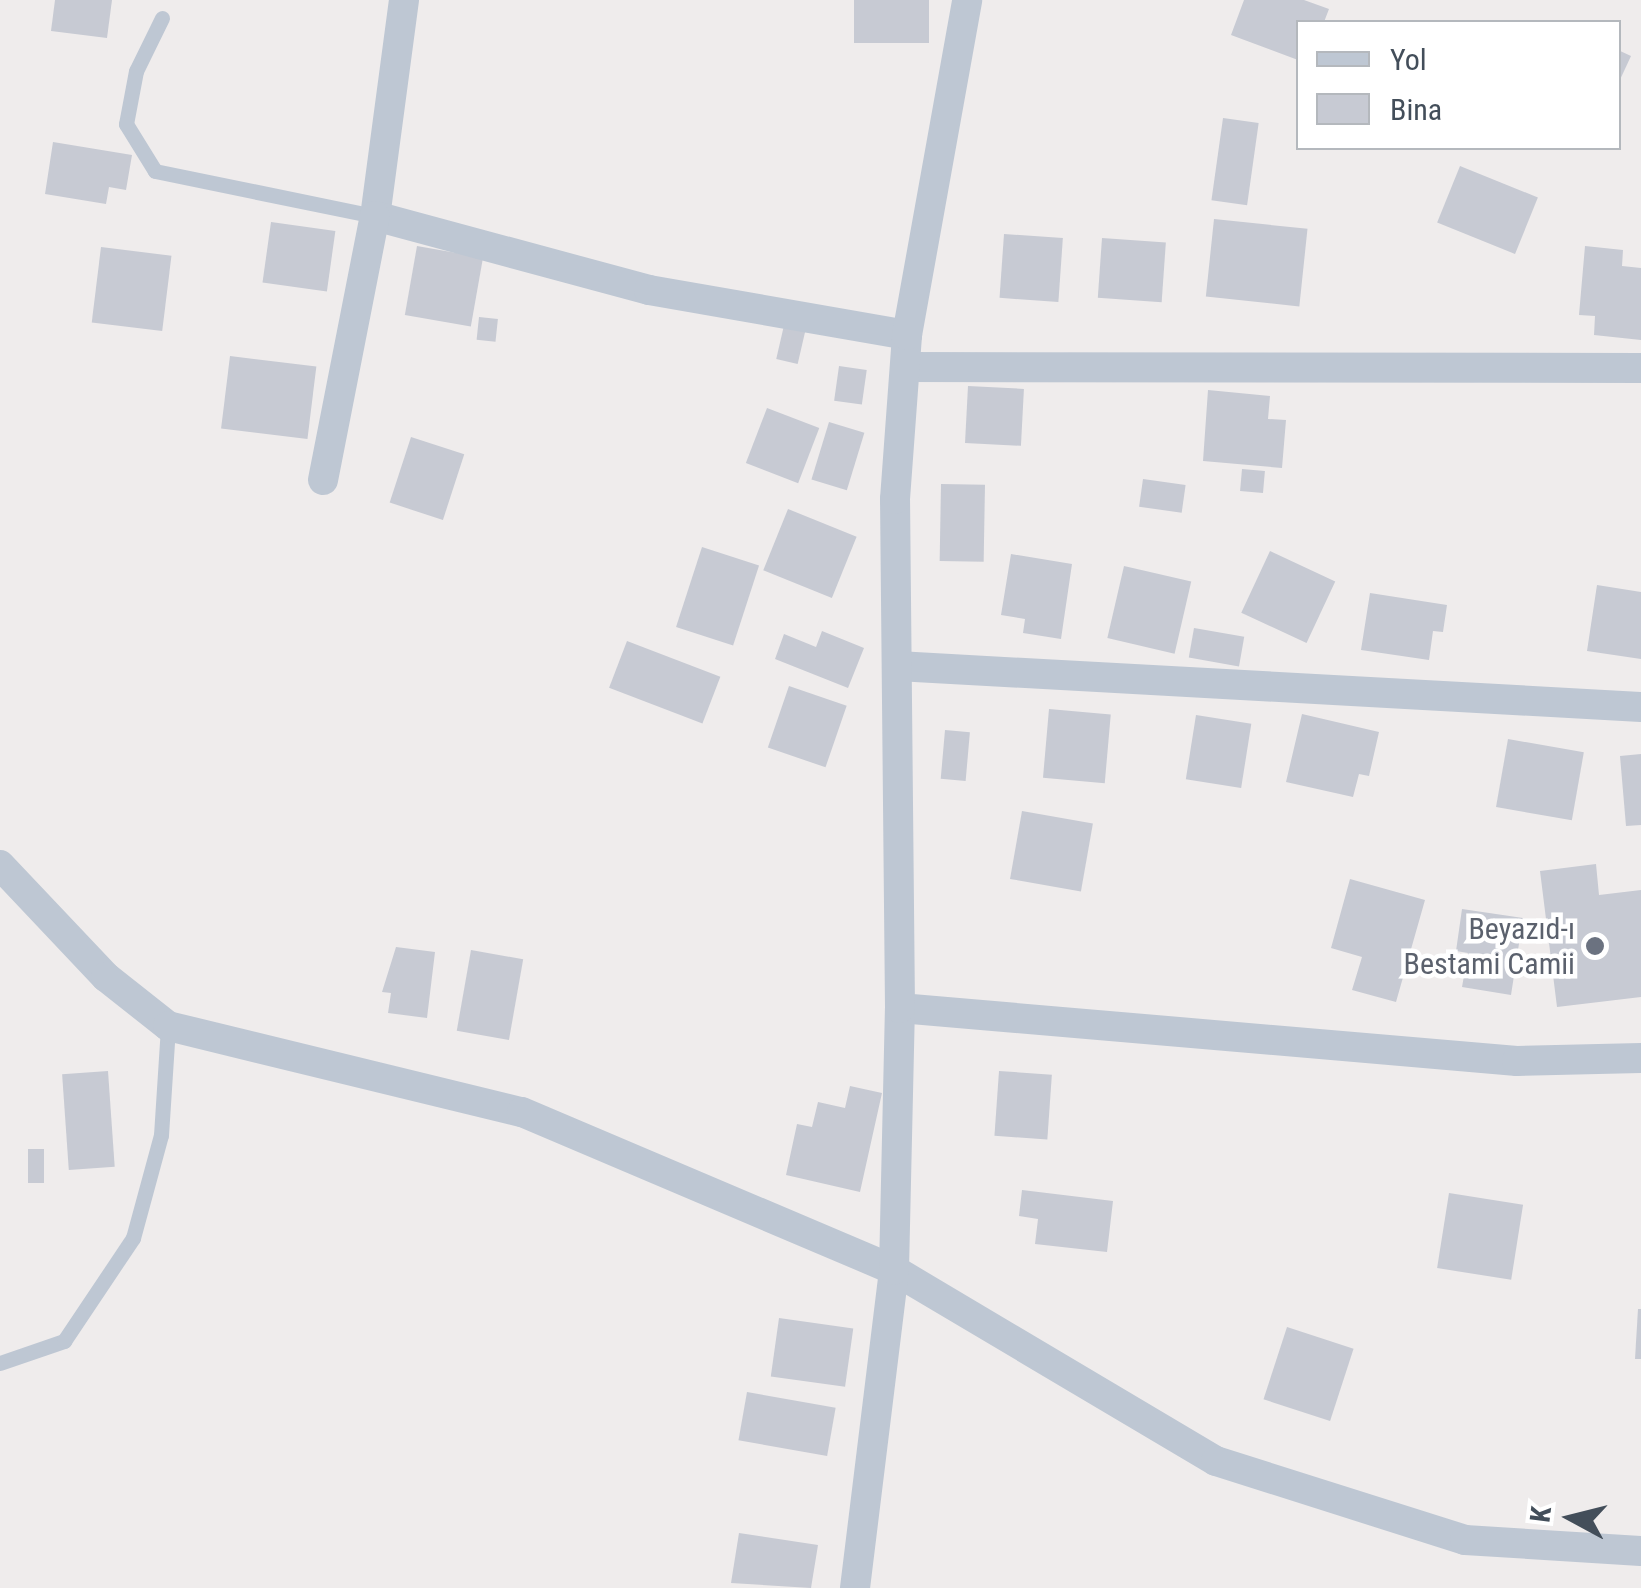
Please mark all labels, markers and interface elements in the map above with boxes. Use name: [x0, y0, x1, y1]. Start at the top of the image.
legend: [1296, 20, 1621, 150]
text: Yol: [1390, 42, 1427, 77]
text: Bina: [1390, 92, 1442, 127]
place label: Beyazıd-ı Bestami Camii: [1404, 911, 1575, 982]
marker: Beyazıd-ı Bestami Camii: [1584, 935, 1606, 957]
north arrow: [1521, 1468, 1621, 1568]
text: K: [1523, 1505, 1558, 1524]

